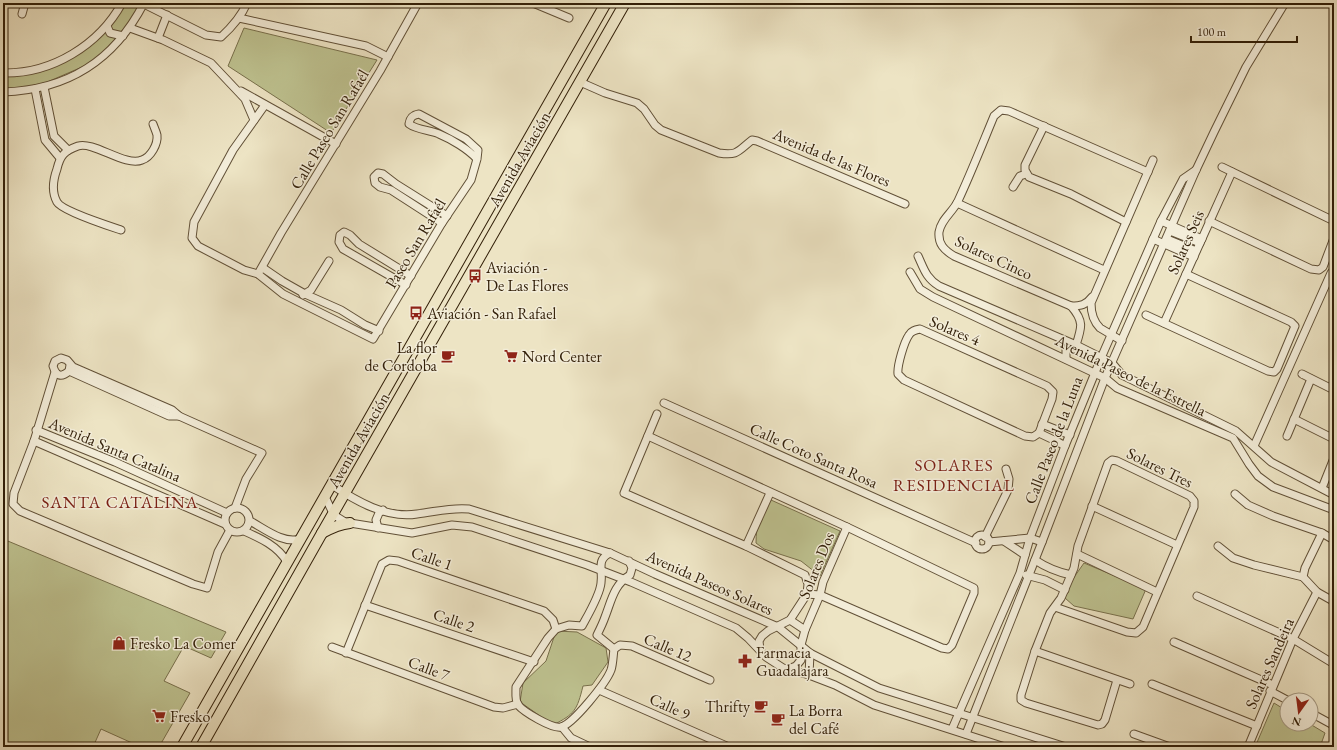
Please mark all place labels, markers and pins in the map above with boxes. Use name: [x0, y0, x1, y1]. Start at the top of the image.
place label: Aviación - De Las Flores: [485, 257, 568, 296]
bus stop icon: Aviación - De Las Flores: [467, 268, 483, 284]
place label: Aviación - San Rafael: [426, 303, 556, 324]
bus stop icon: Aviación - San Rafael: [408, 305, 424, 321]
place label: La flor de Cordoba: [365, 337, 438, 376]
place label: Nord Center: [522, 346, 603, 367]
cafe icon: La flor de Cordoba: [440, 348, 456, 364]
supermarket icon: Nord Center: [503, 348, 519, 364]
place label: Fresko La Comer: [130, 633, 236, 654]
shop icon: Fresko La Comer: [111, 635, 127, 651]
place label: Farmacia Guadalajara: [756, 642, 829, 681]
pharmacy icon: Farmacia Guadalajara: [737, 653, 753, 669]
place label: Thrifty: [705, 696, 751, 717]
cafe icon: Thrifty: [753, 698, 769, 714]
place label: La Borra del Café: [789, 700, 843, 739]
place label: Fresko: [170, 706, 210, 727]
supermarket icon: Fresko: [151, 708, 167, 724]
cafe icon: La Borra del Café: [770, 711, 786, 727]

